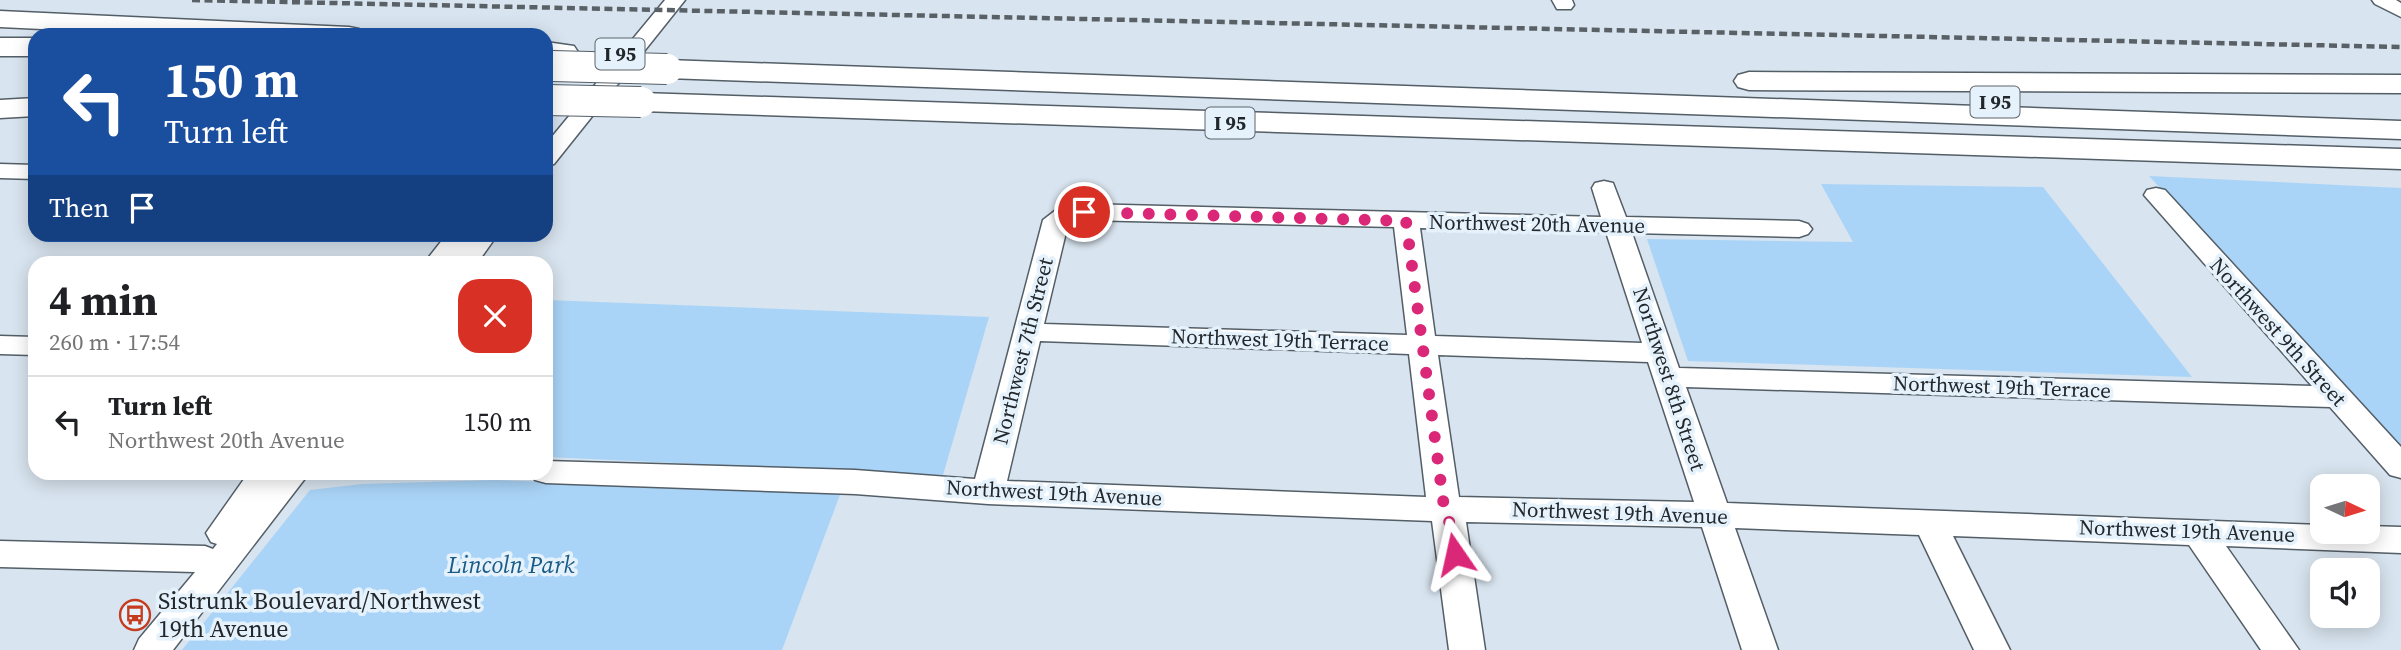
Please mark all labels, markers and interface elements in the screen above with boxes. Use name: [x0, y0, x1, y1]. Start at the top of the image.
road number: I 95: [596, 38, 644, 70]
text: 150 m: [164, 46, 299, 113]
icon: left: [49, 56, 140, 147]
road number: I 95: [1970, 86, 2020, 118]
road number: I 95: [1206, 108, 1254, 139]
text: Turn left: [164, 110, 288, 154]
pin: [1054, 182, 1114, 242]
icon: arrive: [123, 189, 161, 227]
text: Then: [49, 190, 109, 226]
icon: arrive: [1065, 193, 1103, 231]
street label: Northwest 20th Avenue: [1429, 207, 1645, 240]
street label: Northwest 9th Street: [2204, 251, 2353, 413]
street label: Northwest 7th Street: [985, 254, 1060, 447]
text: 4 min: [49, 271, 158, 329]
button: close: [458, 279, 532, 353]
street label: Northwest 8th Street: [1626, 283, 1713, 474]
street label: Northwest 19th Terrace: [1171, 321, 1389, 358]
text: 260 m · 17:54: [49, 326, 180, 358]
street label: Northwest 19th Terrace: [1893, 368, 2111, 405]
text: Turn left: [108, 388, 212, 424]
icon: left: [49, 403, 87, 441]
text: 150 m: [464, 404, 532, 440]
text: Northwest 20th Avenue: [108, 424, 345, 456]
street label: Northwest 19th Avenue: [945, 472, 1163, 513]
north arrow: [2310, 474, 2380, 544]
map controls: [2310, 474, 2380, 628]
street label: Northwest 19th Avenue: [1511, 494, 1729, 531]
street label: Northwest 19th Avenue: [2078, 512, 2296, 549]
position arrow: [1418, 517, 1492, 591]
park label: Lincoln Park: [446, 548, 575, 581]
button: sound: [2310, 558, 2380, 628]
place label: Sistrunk Boulevard/Northwest 19th Avenue: [158, 584, 481, 645]
bus stop icon: Sistrunk Boulevard/Northwest 19th Avenue: [118, 598, 152, 632]

